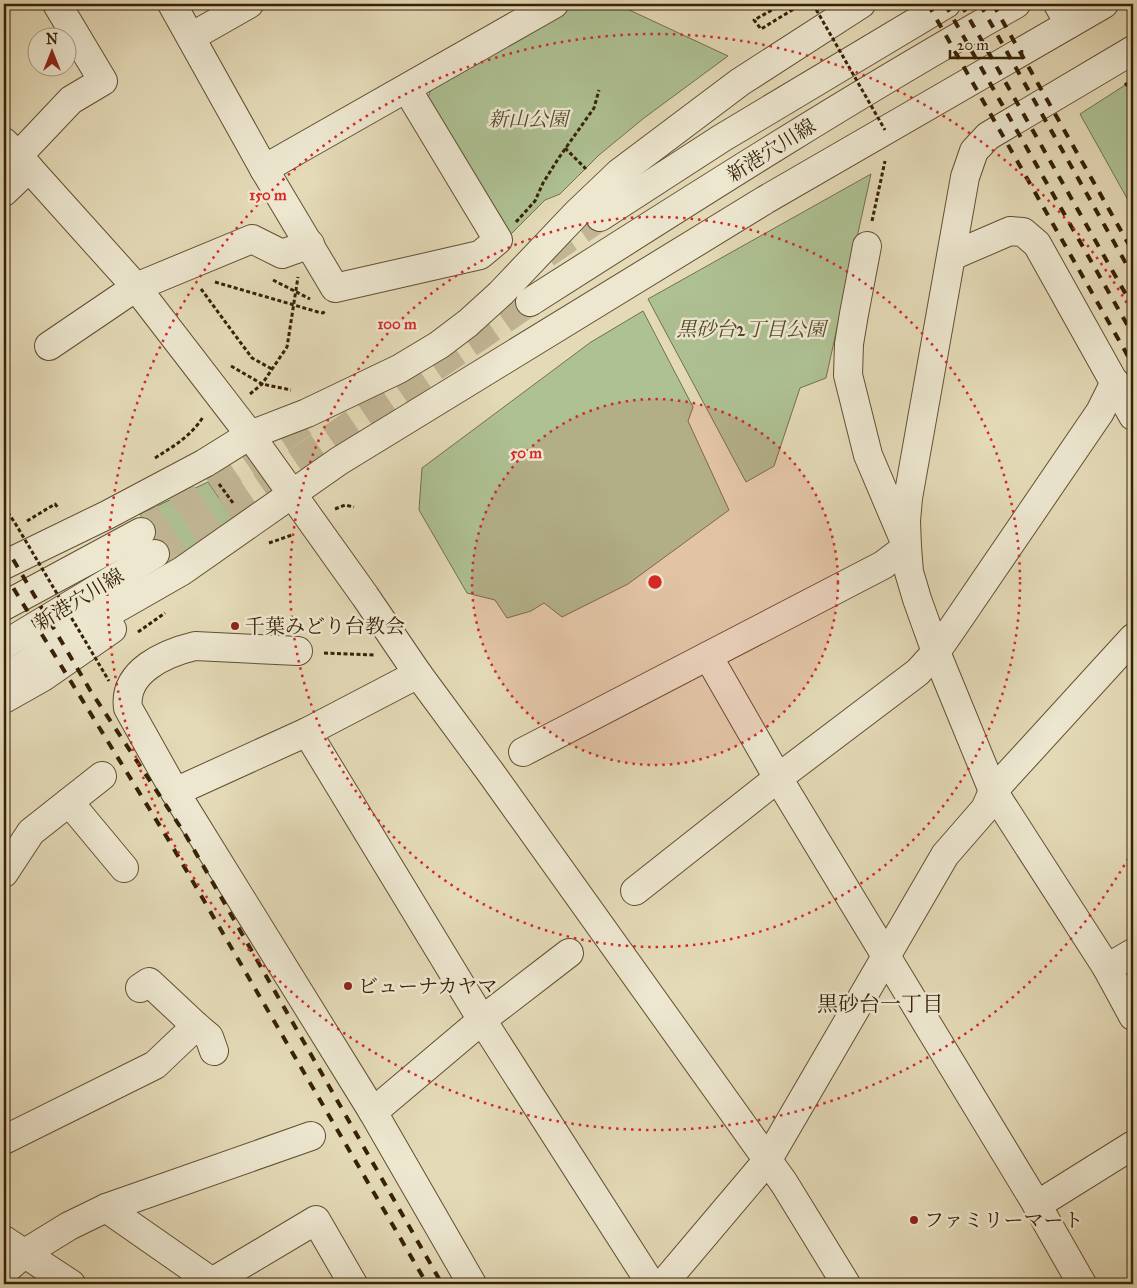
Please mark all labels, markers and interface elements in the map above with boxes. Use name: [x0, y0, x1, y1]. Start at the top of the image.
north arrow: [28, 28, 78, 78]
scale bar: [950, 28, 1022, 60]
text: N: [46, 31, 58, 48]
text: 20 m: [957, 36, 989, 54]
park label: 新山公園: [488, 107, 571, 131]
street label: 新港穴川線: [722, 113, 820, 187]
text: 150 m: [249, 186, 287, 204]
text: 100 m: [377, 315, 417, 333]
park label: 黒砂台2丁目公園: [676, 317, 829, 341]
text: 50 m: [510, 444, 542, 462]
street label: 新港穴川線: [30, 563, 128, 635]
centre of rings: [646, 573, 664, 591]
place label: 千葉みどり台教会: [245, 614, 405, 638]
marker: 千葉みどり台教会: [229, 620, 241, 632]
place label: ビューナカヤマ: [358, 974, 498, 998]
marker: ビューナカヤマ: [342, 980, 354, 992]
district label: 黒砂台一丁目: [817, 991, 943, 1017]
place label: ファミリーマート: [924, 1208, 1084, 1232]
marker: ファミリーマート: [908, 1214, 920, 1226]

